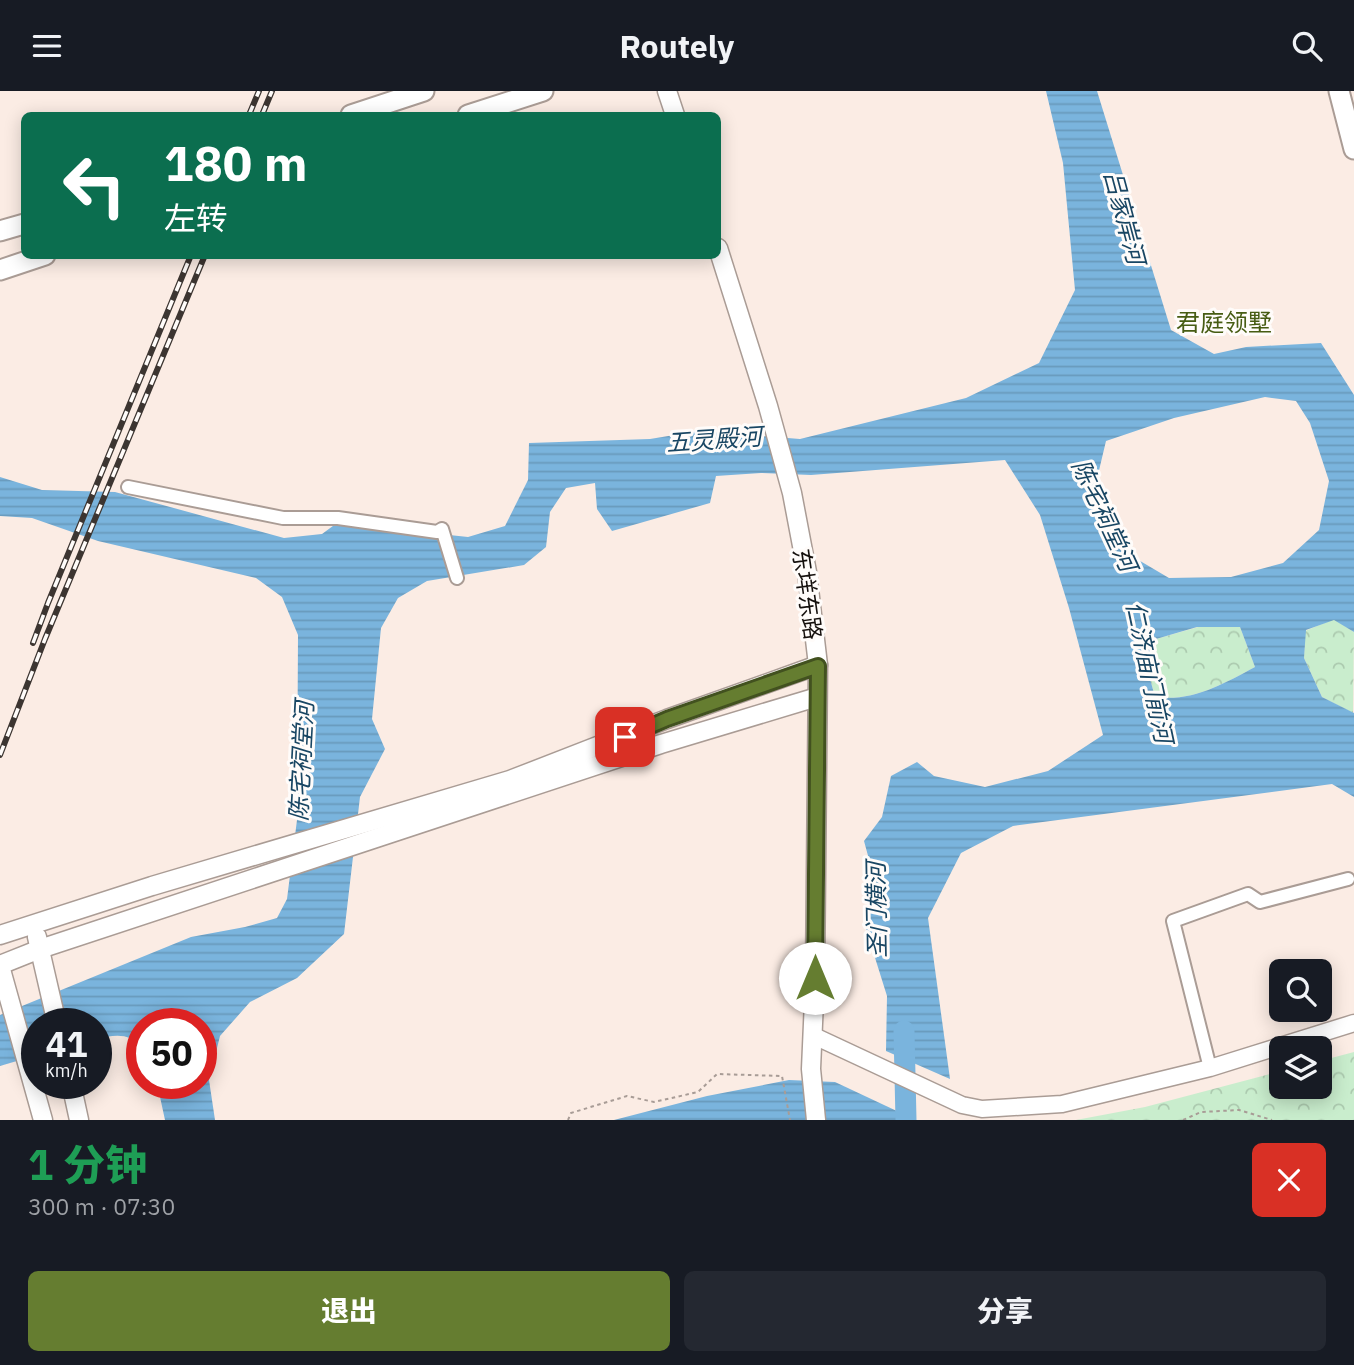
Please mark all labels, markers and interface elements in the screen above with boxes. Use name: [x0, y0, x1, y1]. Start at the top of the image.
text: Routely: [620, 25, 734, 67]
icon: menu: [28, 27, 66, 65]
icon: search: [1288, 27, 1326, 65]
text: 180 m: [164, 131, 308, 194]
icon: left: [49, 140, 140, 231]
water label: 吕家岸河: [1097, 166, 1154, 271]
text: 左转: [164, 197, 228, 239]
district label: 君庭领墅: [1176, 306, 1272, 338]
water label: 五灵殿河: [665, 419, 767, 458]
water label: 陈宅祠堂河: [1065, 454, 1147, 580]
street label: 东垟东路: [787, 546, 829, 642]
water label: 仁济庙门前河: [1119, 598, 1181, 750]
water label: 陈宅祠堂河: [282, 696, 320, 822]
pin: [595, 707, 655, 767]
icon: arrive: [606, 718, 644, 756]
water label: 圣门横河: [859, 858, 893, 958]
position arrow: [778, 941, 852, 1015]
map controls: [1269, 959, 1332, 1099]
button: search: [1269, 959, 1332, 1022]
speed limit sign: 50: [126, 1008, 217, 1099]
text: 41: [45, 1021, 88, 1067]
button: layers: [1269, 1036, 1332, 1099]
text: km/h: [45, 1059, 88, 1082]
text: 1 分钟: [28, 1137, 147, 1192]
button: close: [1252, 1143, 1326, 1217]
text: 300 m · 07:30: [28, 1191, 175, 1221]
button: 退出: [28, 1271, 670, 1351]
button: 分享: [684, 1271, 1326, 1351]

